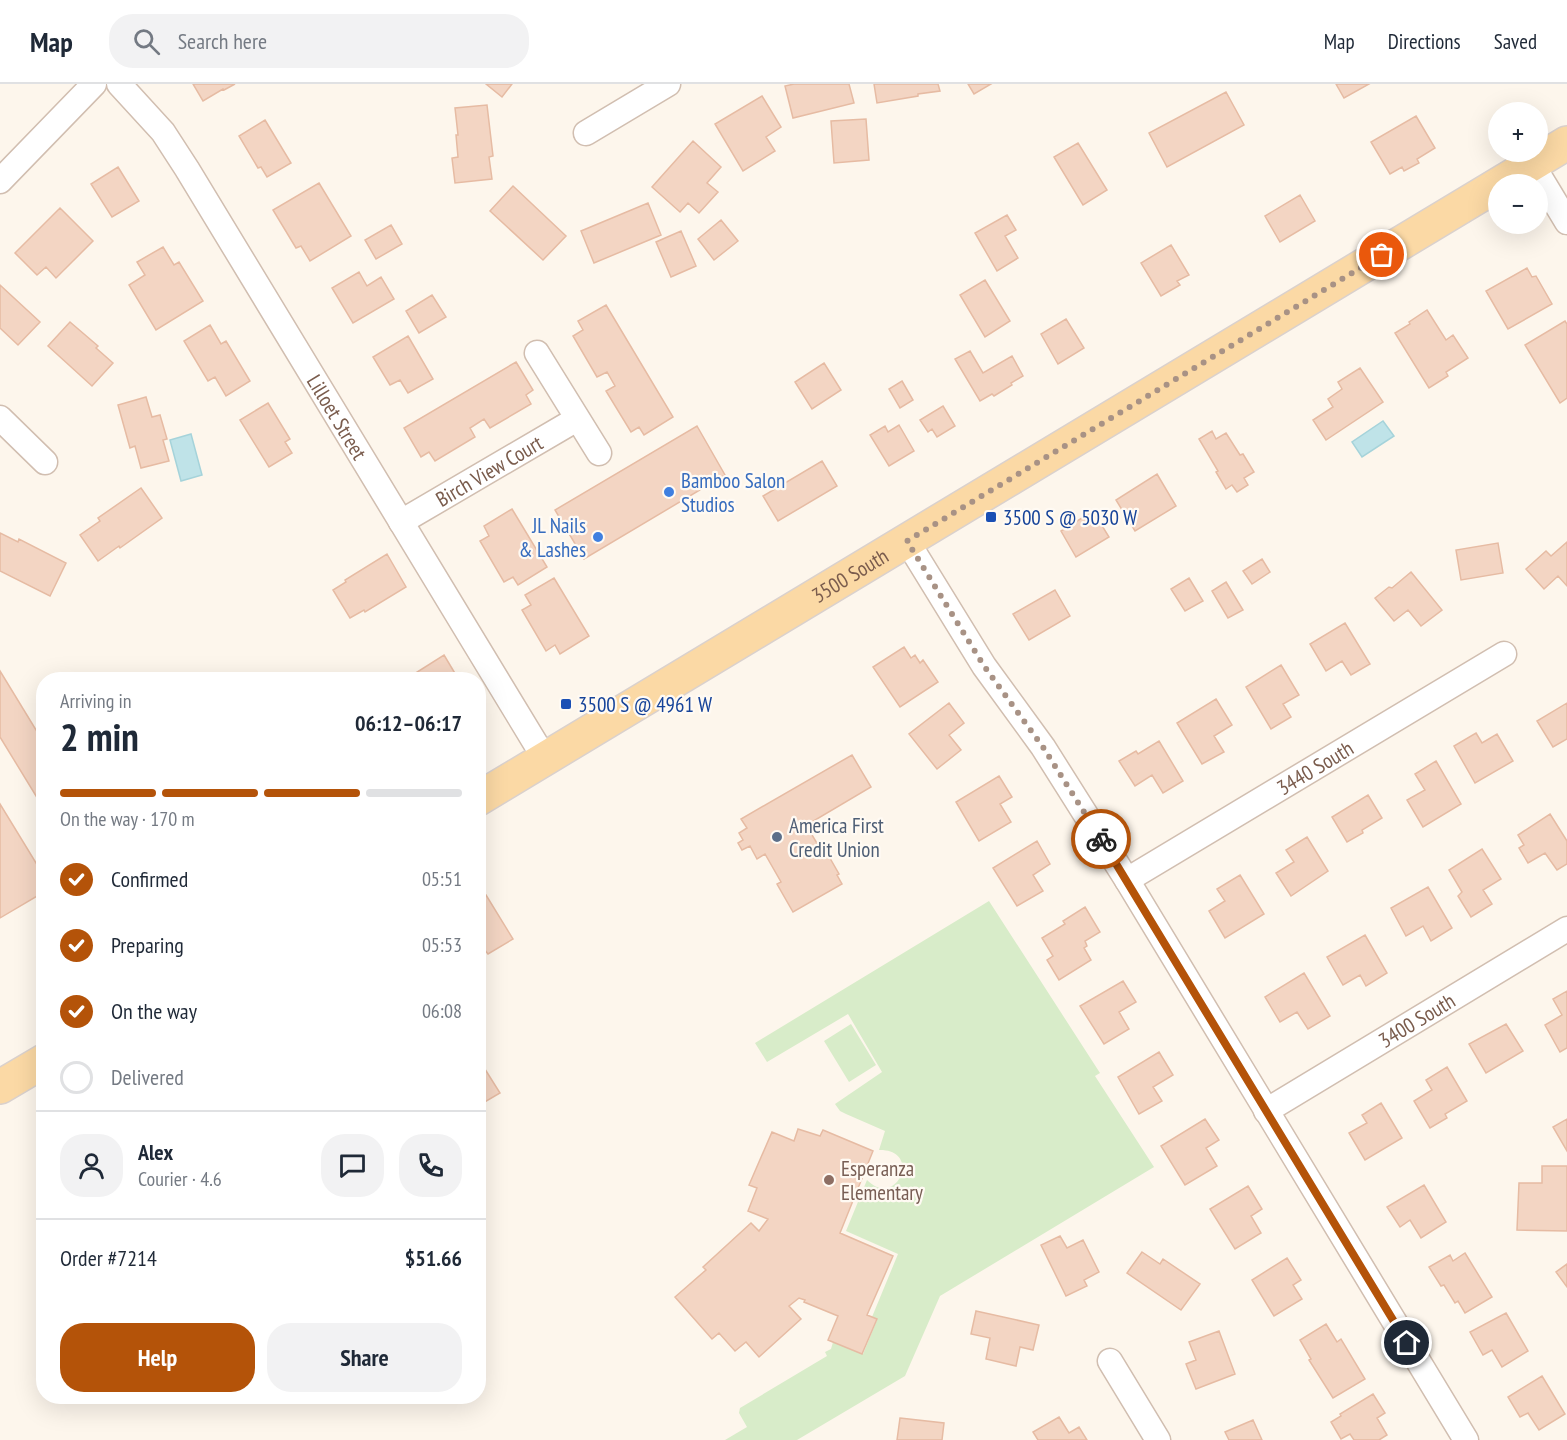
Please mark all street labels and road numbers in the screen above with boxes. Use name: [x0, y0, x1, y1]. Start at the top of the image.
street label: Lilloet Street: [301, 369, 374, 464]
street label: Birch View Court: [431, 429, 548, 512]
street label: 3500 South: [807, 542, 893, 608]
street label: 3440 South: [1272, 734, 1358, 801]
street label: 3400 South: [1373, 987, 1460, 1053]

